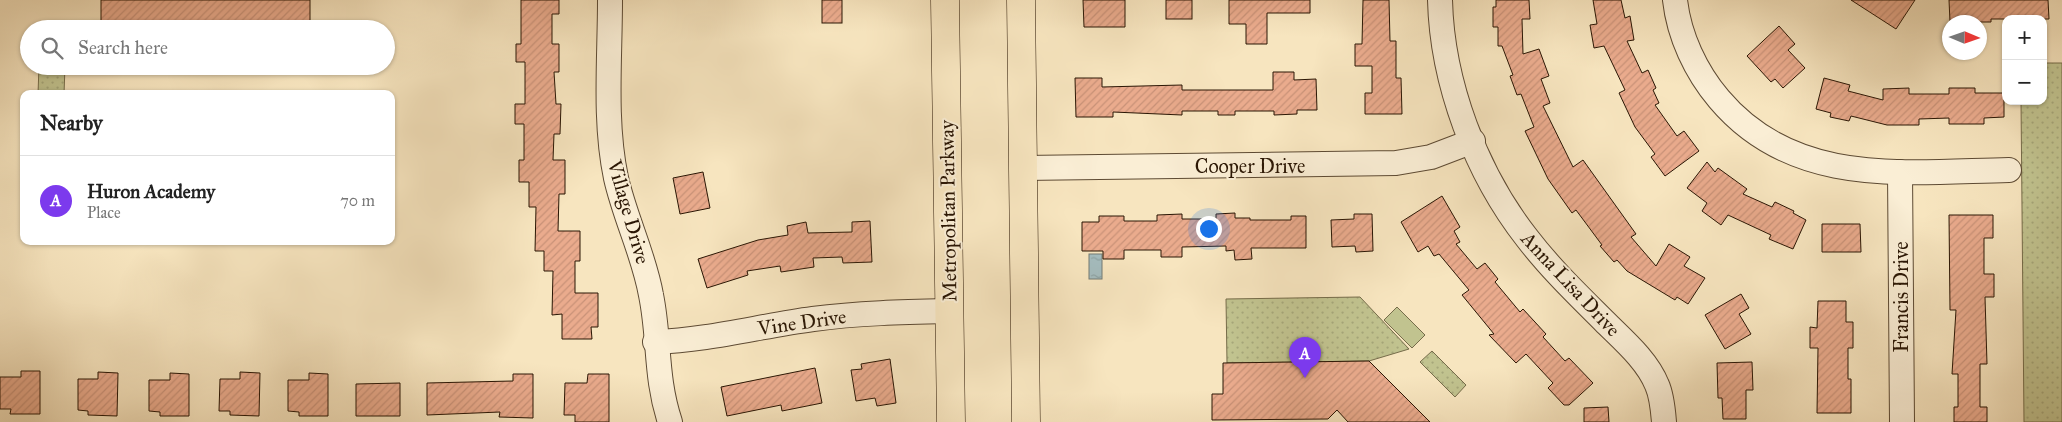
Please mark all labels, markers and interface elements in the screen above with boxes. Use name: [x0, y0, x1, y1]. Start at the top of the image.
north arrow: [1942, 15, 1987, 60]
map controls: [2002, 15, 2047, 105]
button: +: [2002, 15, 2047, 60]
search box: [20, 20, 395, 75]
icon: search: [38, 34, 66, 62]
text: Search here: [78, 36, 168, 59]
button: −: [2002, 60, 2047, 105]
text: Nearby: [40, 110, 103, 136]
street label: Metropolitan Parkway: [934, 119, 962, 302]
street label: Cooper Drive: [1195, 154, 1305, 178]
street label: Village Drive: [601, 156, 655, 267]
text: Huron Academy: [87, 180, 215, 203]
text: A: [51, 191, 61, 210]
text: 70 m: [340, 191, 375, 210]
text: Place: [87, 203, 121, 222]
your location: [1196, 216, 1222, 242]
street label: Anna Lisa Drive: [1516, 226, 1626, 341]
street label: Francis Drive: [1889, 241, 1913, 353]
street label: Vine Drive: [755, 304, 848, 340]
pin: A: [1289, 337, 1321, 378]

